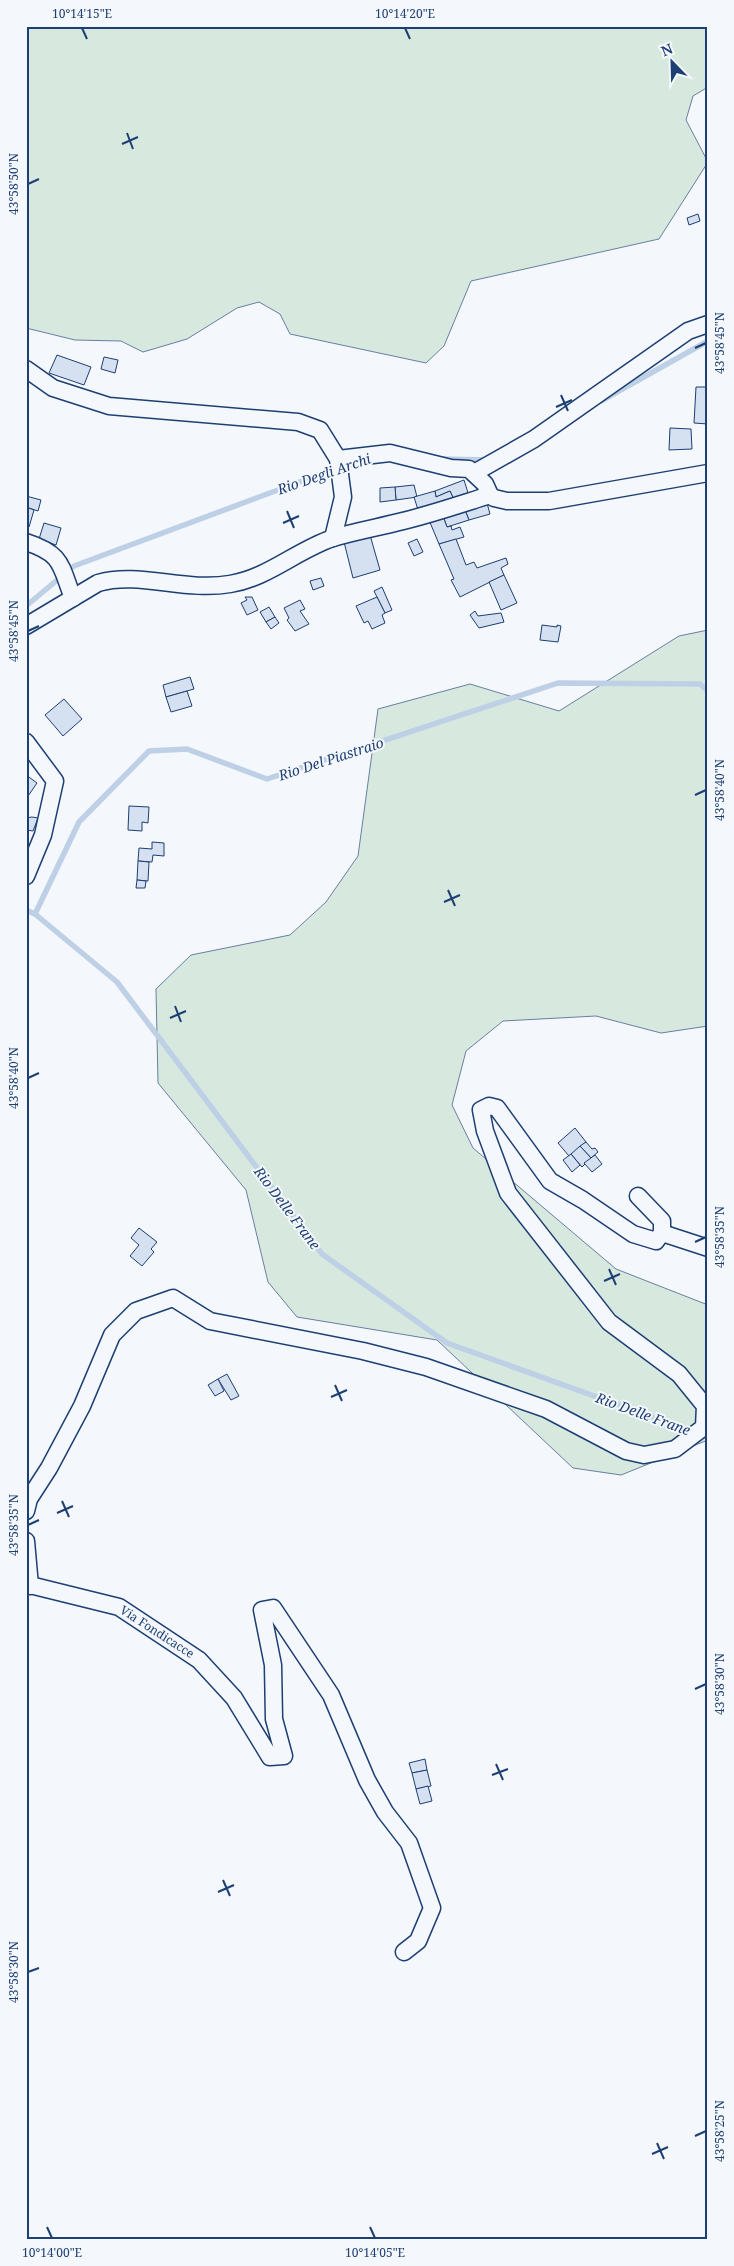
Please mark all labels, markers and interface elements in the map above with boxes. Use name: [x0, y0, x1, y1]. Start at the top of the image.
text: 10°14'15"E: [52, 5, 112, 22]
text: 10°14'20"E: [375, 5, 435, 22]
north arrow: [646, 38, 696, 88]
text: N: [658, 39, 676, 60]
text: 43°58'50"N: [5, 153, 22, 215]
text: 43°58'45"N: [711, 312, 728, 374]
water label: Rio Degli Archi: [274, 448, 374, 499]
text: 43°58'45"N: [5, 600, 22, 662]
water label: Rio Del Piastraio: [275, 733, 386, 785]
text: 43°58'40"N: [711, 759, 728, 821]
text: 43°58'40"N: [5, 1047, 22, 1109]
water label: Rio Delle Frane: [249, 1162, 325, 1253]
text: 43°58'35"N: [711, 1206, 728, 1268]
water label: Rio Delle Frane: [592, 1387, 693, 1439]
text: 43°58'35"N: [5, 1494, 22, 1556]
street label: Via Fondicacce: [117, 1601, 198, 1662]
text: 43°58'30"N: [711, 1653, 728, 1715]
text: 43°58'30"N: [5, 1941, 22, 2003]
text: 43°58'25"N: [711, 2100, 728, 2162]
text: 10°14'00"E: [22, 2244, 82, 2261]
text: 10°14'05"E: [345, 2244, 405, 2261]

